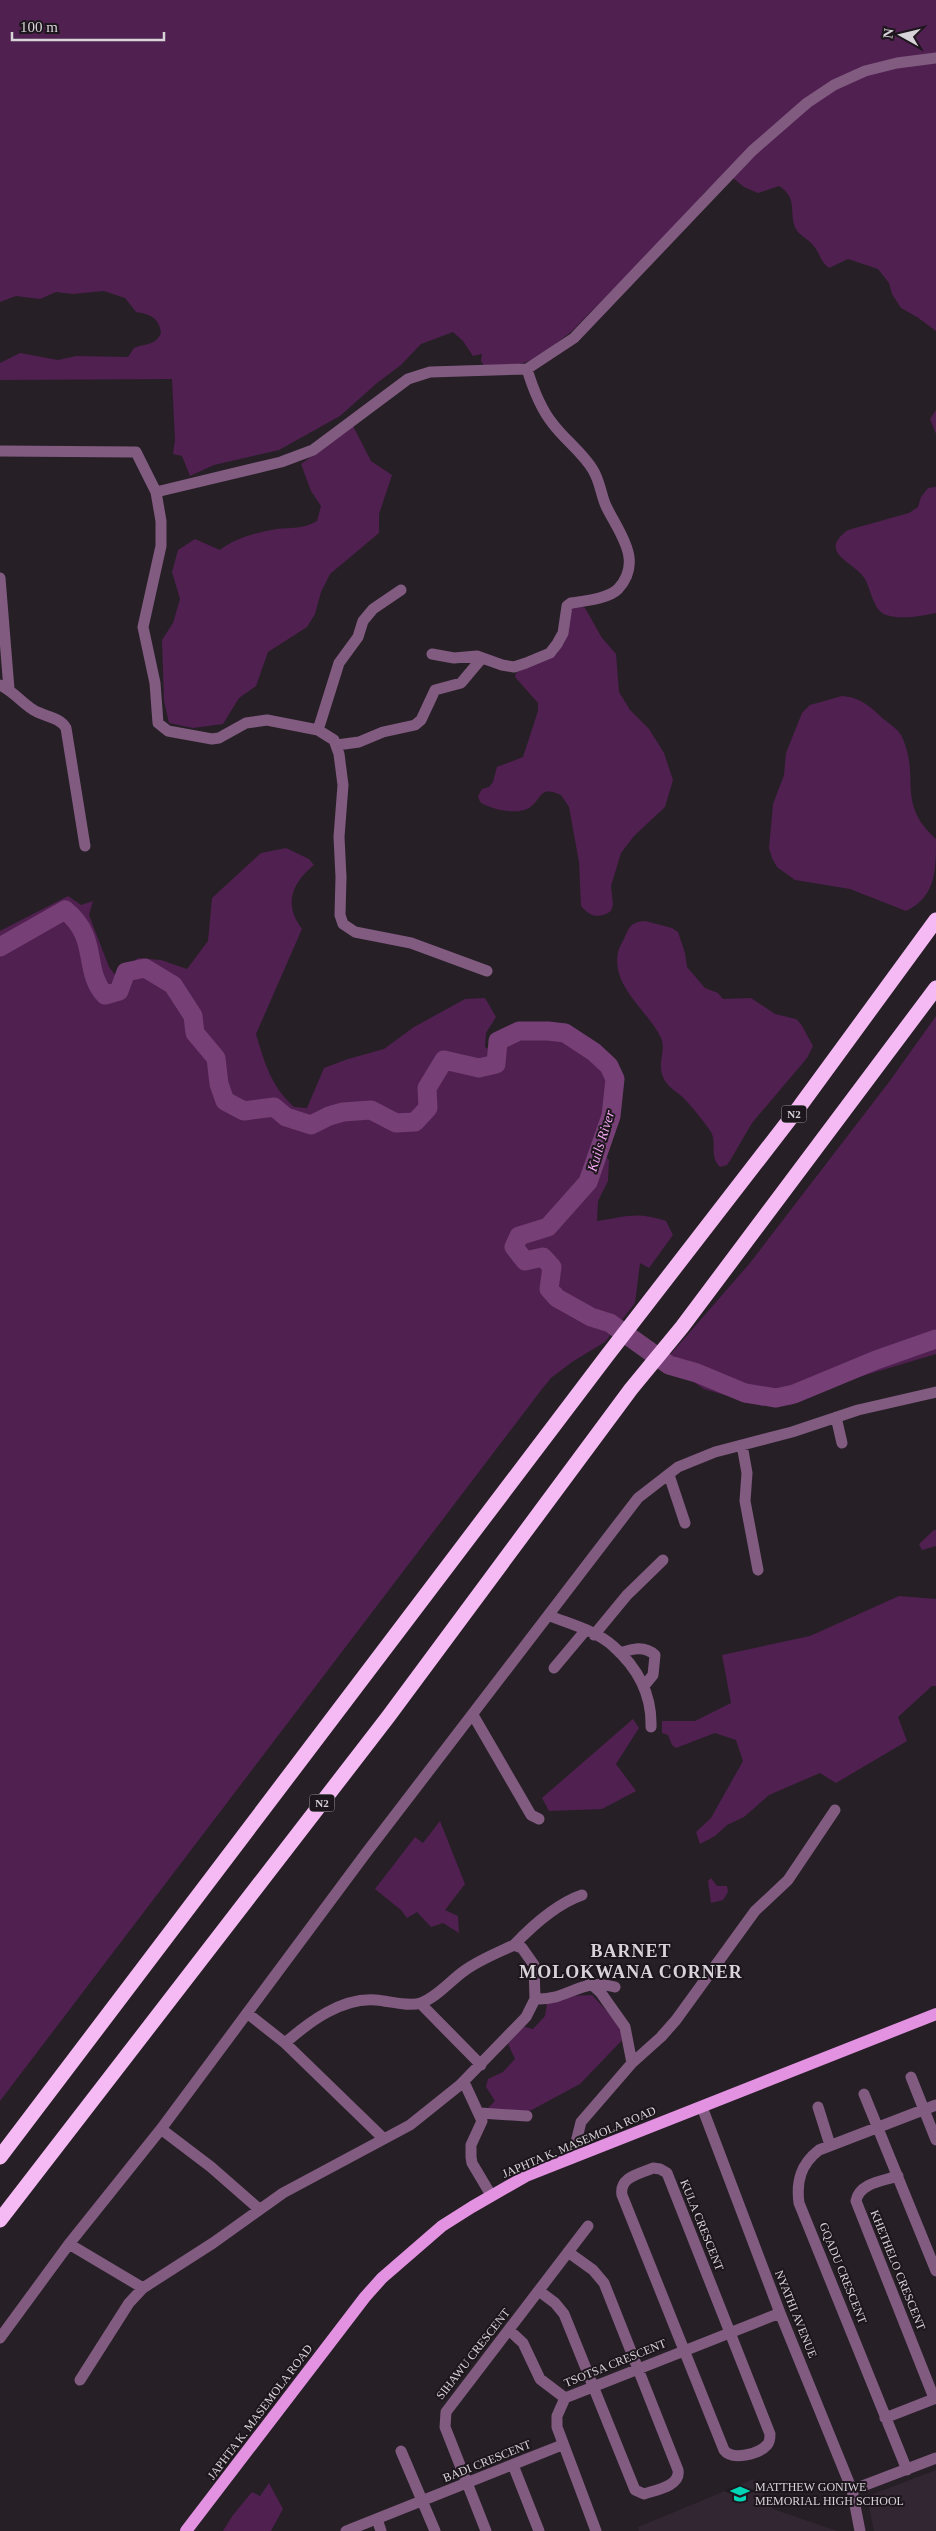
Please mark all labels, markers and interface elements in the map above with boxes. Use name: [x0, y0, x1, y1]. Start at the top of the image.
scale bar: [12, 10, 165, 42]
north arrow: [876, 10, 926, 60]
text: 100 m: [20, 19, 58, 35]
text: N: [880, 27, 897, 39]
road number: N2: [782, 1106, 806, 1122]
water label: Kuils River: [584, 1108, 618, 1174]
road number: N2: [310, 1795, 334, 1812]
district label: BARNET MOLOKWANA CORNER: [519, 1941, 743, 1982]
street label: JAPHTA K. MASEMOLA ROAD: [500, 2103, 658, 2181]
street label: KULA CRESCENT: [677, 2177, 727, 2273]
street label: KHETHELO CRESCENT: [867, 2208, 929, 2333]
street label: GQADU CRESCENT: [816, 2220, 870, 2326]
street label: NYATHI AVENUE: [772, 2268, 820, 2360]
street label: SIHAWU CRESCENT: [433, 2305, 513, 2402]
street label: TSOTSA CRESCENT: [562, 2336, 669, 2390]
street label: JAPHTA K. MASEMOLA ROAD: [205, 2341, 316, 2482]
street label: BADI CRESCENT: [441, 2437, 534, 2485]
place label: MATTHEW GONIWE MEMORIAL HIGH SCHOOL: [755, 2480, 904, 2508]
school or university icon: MATTHEW GONIWE MEMORIAL HIGH SCHOOL: [729, 2483, 751, 2505]

